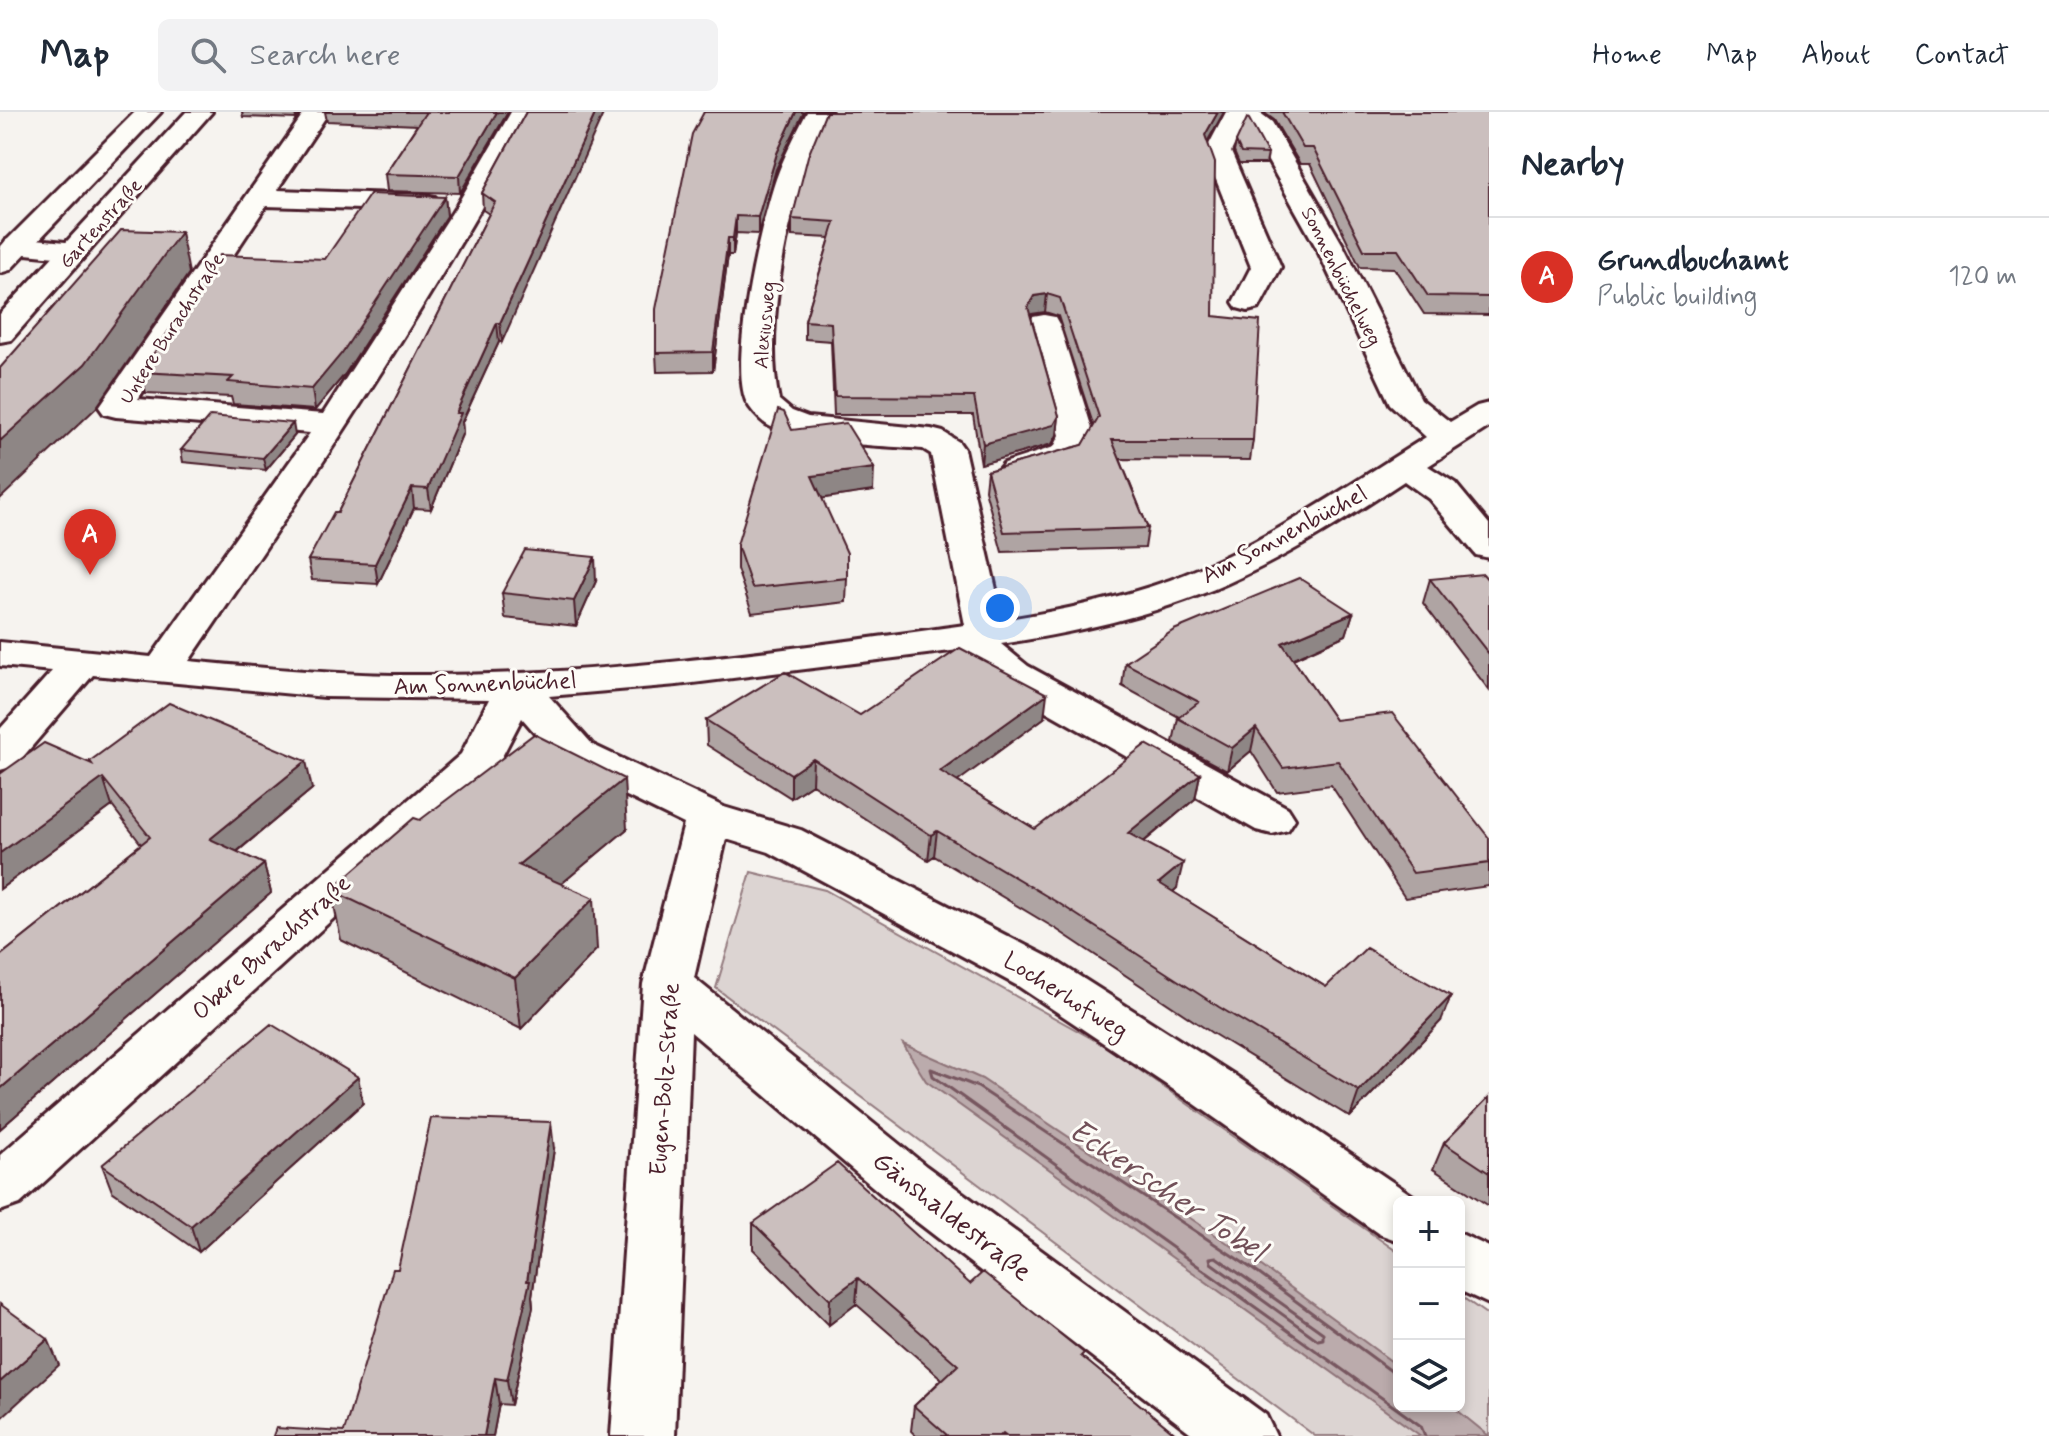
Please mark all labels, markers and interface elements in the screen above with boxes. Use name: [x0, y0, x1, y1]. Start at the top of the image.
search box: [158, 19, 718, 91]
text: Map: [40, 31, 110, 80]
icon: search: [186, 33, 230, 77]
text: Search here: [250, 36, 401, 75]
text: Home: [1592, 37, 1662, 74]
text: Map: [1706, 37, 1757, 74]
text: About: [1801, 37, 1870, 74]
text: Contact: [1914, 37, 2009, 74]
text: Nearby: [1521, 142, 1625, 187]
street label: Gartenstraße: [53, 173, 149, 275]
street label: Sonnenbüchelweg: [1293, 203, 1387, 351]
text: Grundbuchamt: [1597, 241, 1789, 280]
street label: Untere Burachstraße: [113, 248, 231, 410]
text: A: [1538, 260, 1556, 294]
text: 120 m: [1948, 260, 2017, 294]
street label: Alexiusweg: [748, 280, 784, 370]
text: Public building: [1597, 280, 1757, 314]
street label: Am Sonnenbüchel: [1196, 479, 1373, 592]
pin: A: [64, 509, 116, 575]
your location: [980, 588, 1020, 628]
street label: Am Sonnenbüchel: [393, 666, 577, 703]
street label: Obere Burachstraße: [186, 868, 358, 1028]
street label: Locherhofweg: [996, 946, 1134, 1049]
street label: Eugen-Bolz-Straße: [643, 981, 688, 1177]
water label: Eckerscher Tobel: [1060, 1110, 1275, 1274]
street label: Gänshaldestraße: [864, 1143, 1039, 1291]
map controls: [1393, 1196, 1465, 1412]
button: +: [1393, 1196, 1465, 1268]
button: −: [1393, 1268, 1465, 1340]
button: layers: [1393, 1340, 1465, 1412]

